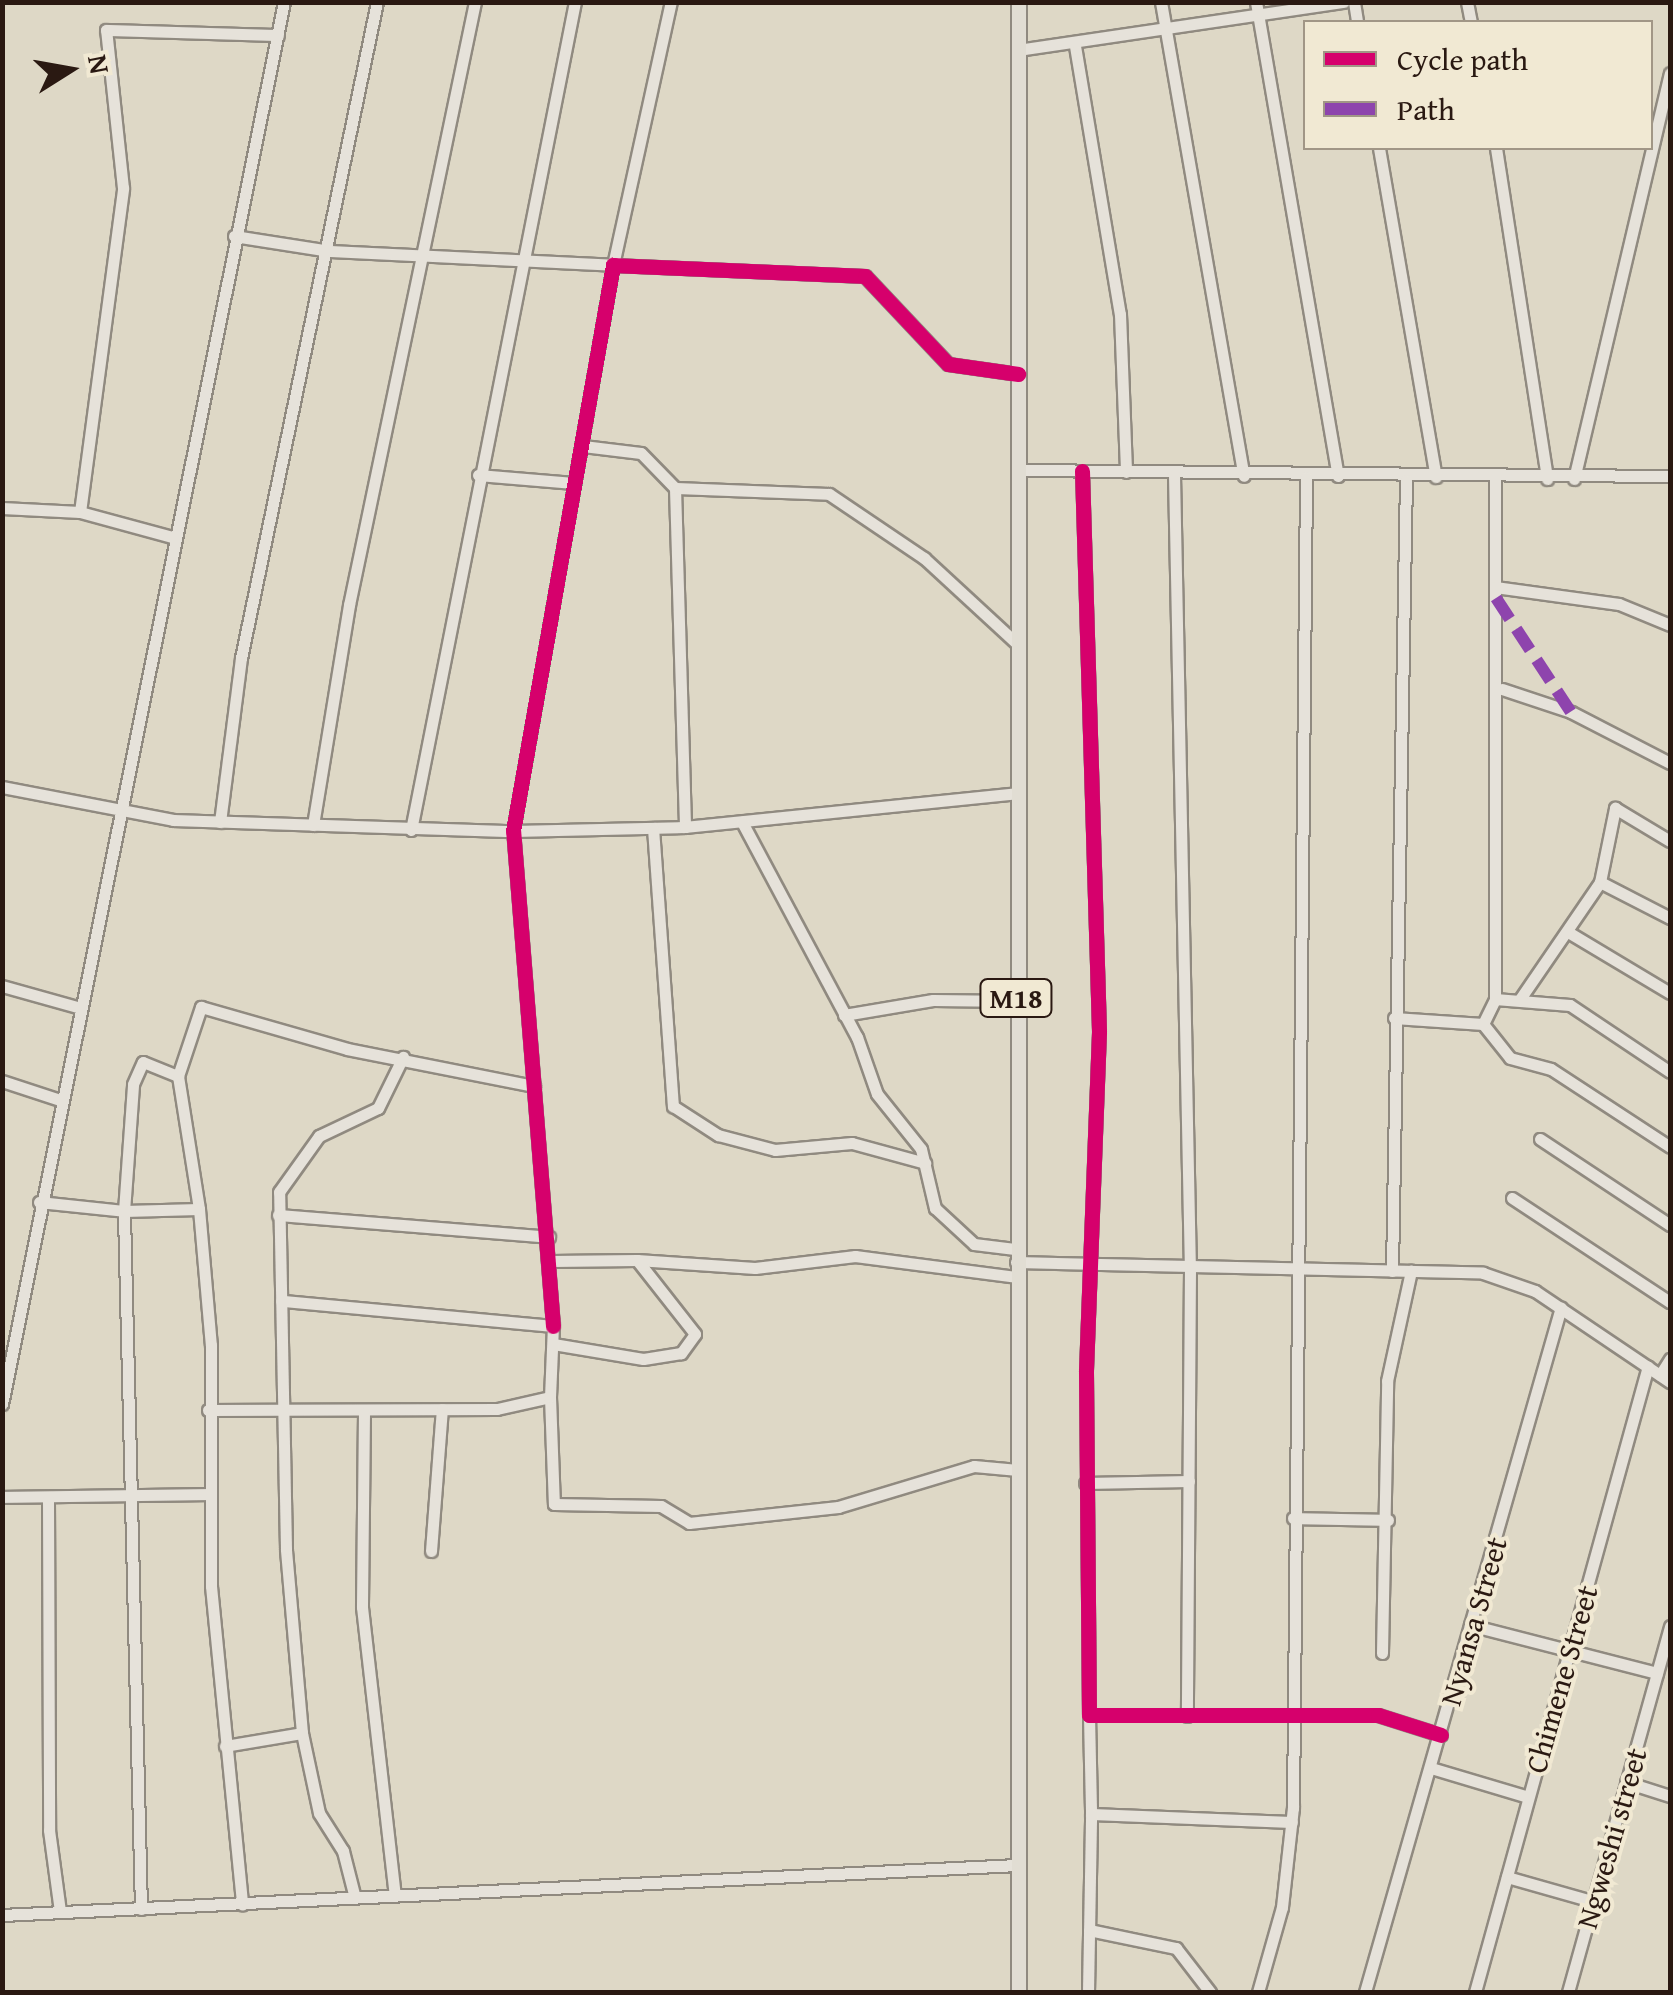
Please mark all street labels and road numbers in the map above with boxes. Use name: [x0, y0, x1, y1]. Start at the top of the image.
road number: M18: [978, 975, 1054, 1021]
street label: Nyansa Street: [1432, 1533, 1514, 1709]
street label: Chimene Street: [1517, 1581, 1605, 1777]
street label: Ngweshi street: [1568, 1744, 1654, 1932]

